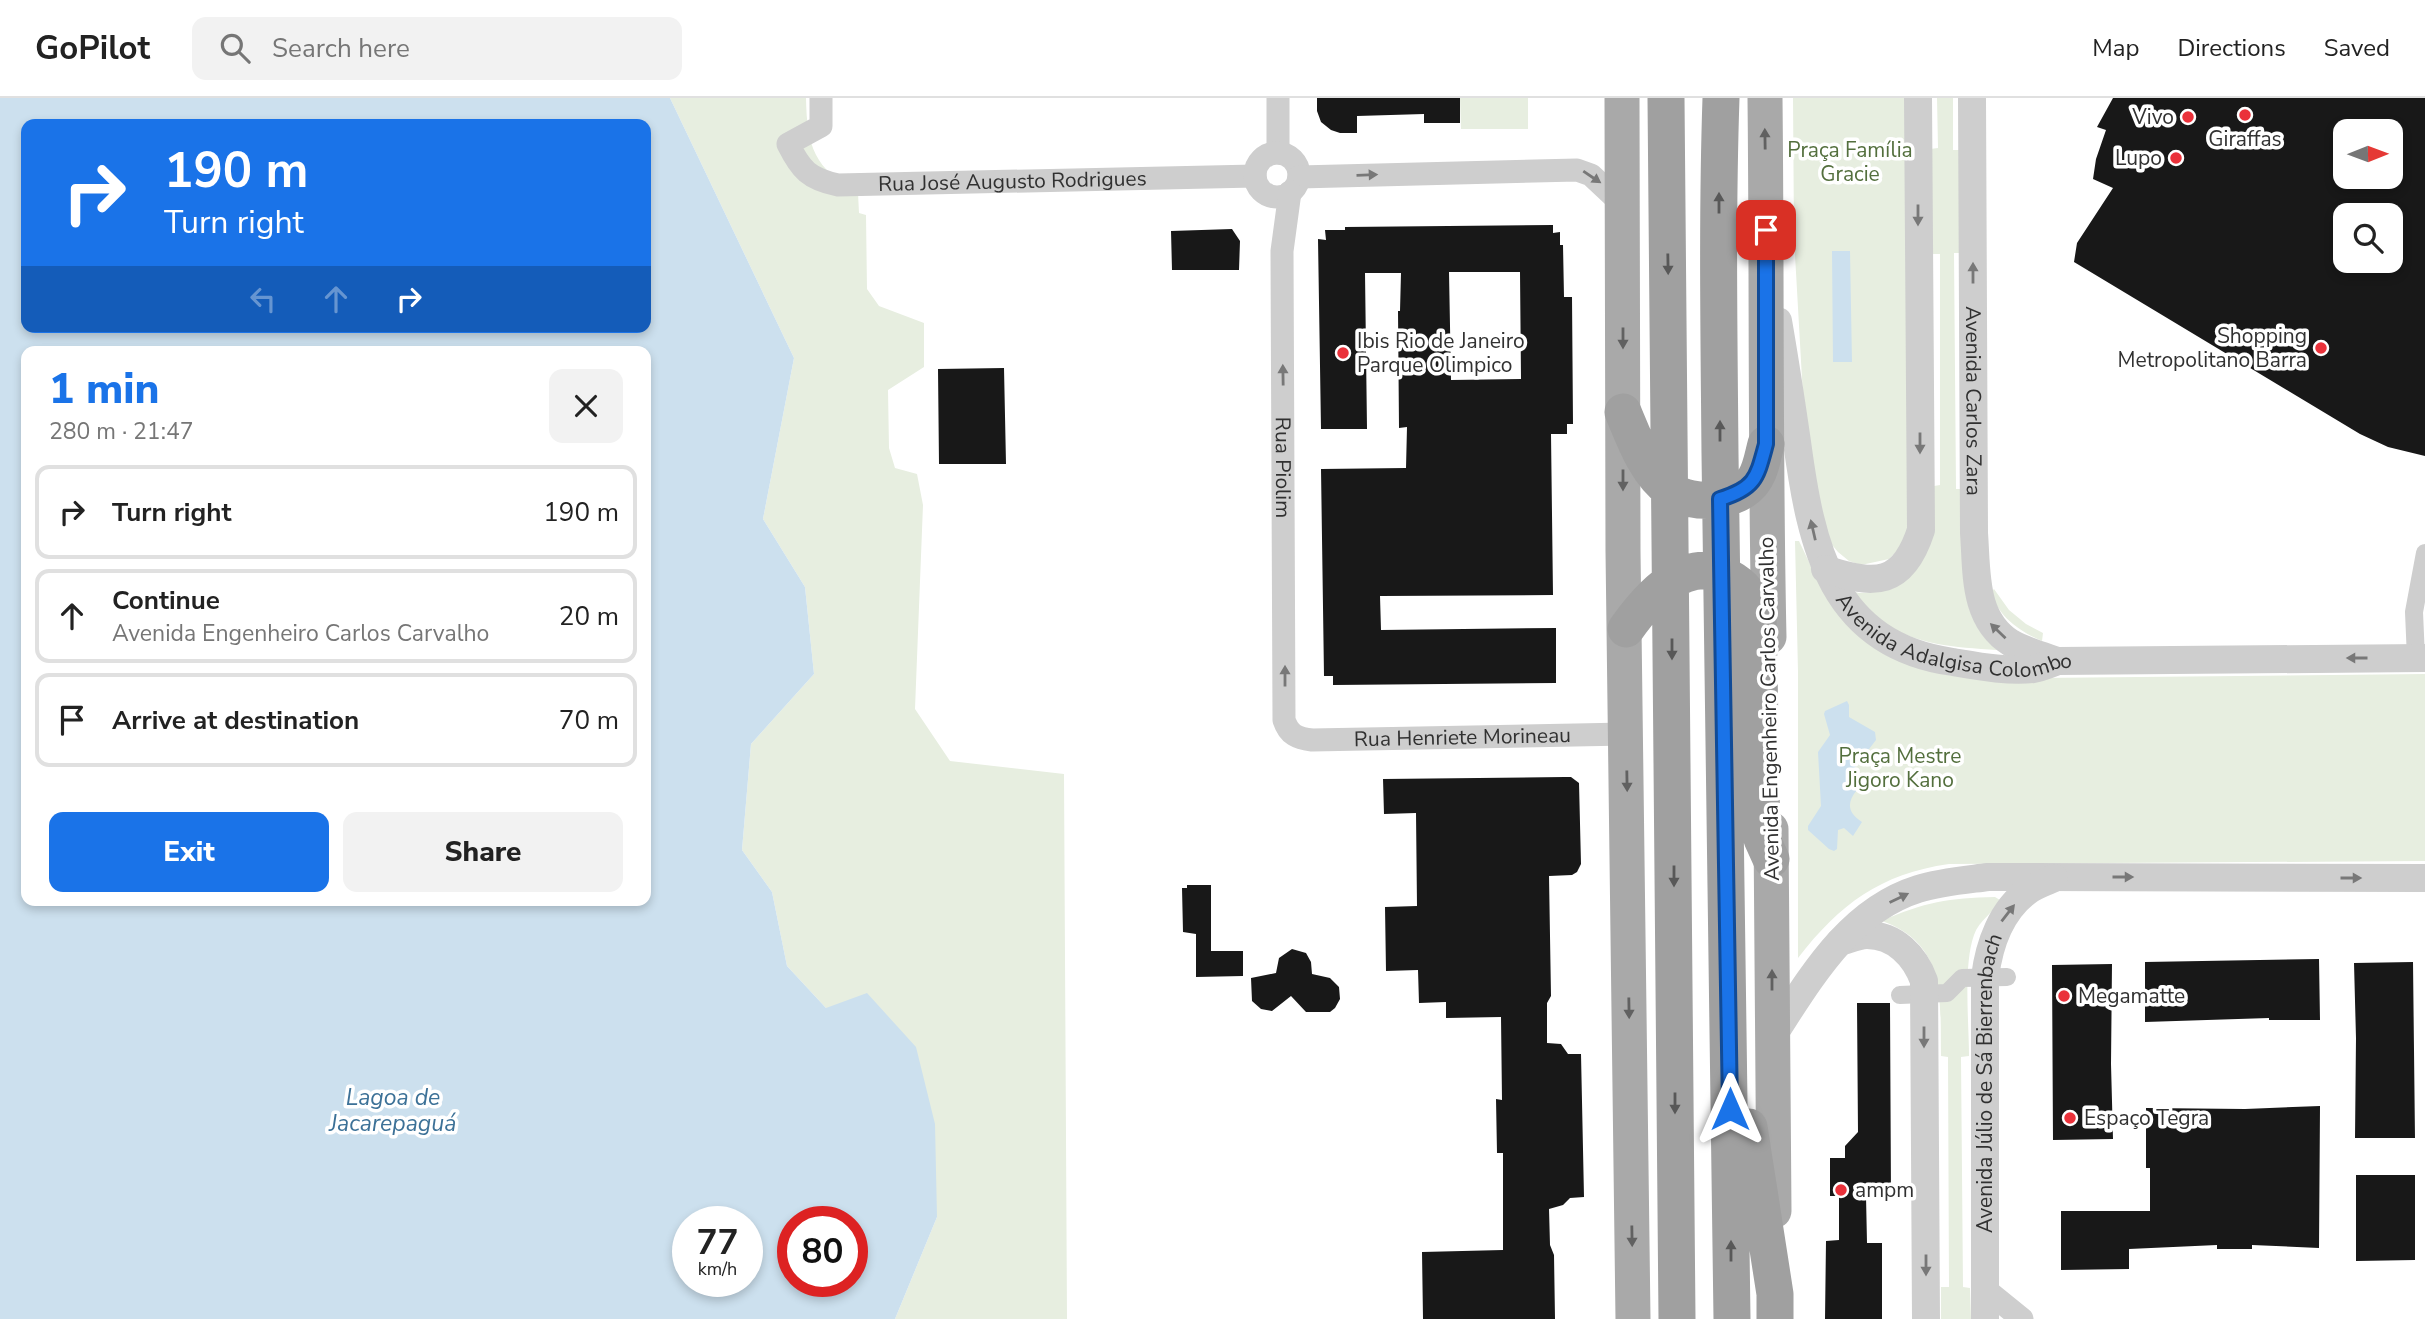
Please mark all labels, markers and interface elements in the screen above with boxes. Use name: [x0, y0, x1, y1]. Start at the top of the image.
search box: [192, 17, 682, 80]
text: GoPilot: [35, 26, 150, 71]
icon: search: [216, 29, 254, 67]
text: Search here: [272, 31, 410, 66]
text: Map: [2092, 32, 2139, 64]
text: Directions: [2177, 32, 2286, 64]
text: Saved: [2324, 32, 2390, 64]
place label: Vivo: [2131, 103, 2174, 131]
marker: Giraffas: [2237, 107, 2253, 123]
marker: Vivo: [2180, 109, 2196, 125]
north arrow: [2333, 119, 2403, 189]
map controls: [2333, 119, 2403, 273]
place label: Giraffas: [2208, 125, 2282, 153]
one-way arrow: [1759, 127, 1771, 149]
park label: Praça Família Gracie: [1787, 136, 1913, 188]
text: 190 m: [164, 137, 308, 204]
place label: Lupo: [2115, 144, 2162, 172]
icon: right: [49, 147, 140, 238]
marker: Lupo: [2168, 150, 2184, 166]
street label: Rua José Augusto Rodrigues: [878, 164, 1147, 198]
one-way arrow: [1356, 170, 1378, 181]
one-way arrow: [1582, 171, 1602, 184]
one-way arrow: [1713, 192, 1725, 214]
pin: [1736, 200, 1796, 260]
text: Turn right: [164, 201, 304, 244]
button: search: [2333, 203, 2403, 273]
one-way arrow: [1913, 204, 1924, 226]
icon: arrive: [1747, 211, 1785, 249]
one-way arrow: [1662, 253, 1674, 275]
one-way arrow: [1967, 262, 1978, 284]
icon: left: [244, 280, 282, 318]
icon: ahead: [317, 280, 355, 318]
icon: right: [390, 280, 428, 318]
street label: Avenida Carlos Zara: [1959, 306, 1988, 496]
place label: Shopping Metropolitano Barra: [2118, 322, 2307, 374]
place label: Ibis Rio de Janeiro Parque Olimpico: [1357, 327, 1525, 379]
one-way arrow: [1617, 327, 1629, 349]
marker: Shopping Metropolitano Barra: [2313, 340, 2329, 356]
marker: Ibis Rio de Janeiro Parque Olimpico: [1335, 345, 1351, 361]
text: 1 min: [49, 361, 159, 418]
one-way arrow: [1277, 364, 1289, 386]
button: close: [549, 369, 623, 443]
text: 280 m · 21:47: [49, 416, 194, 447]
street label: Rua Piolim: [1269, 417, 1297, 518]
one-way arrow: [1714, 419, 1726, 441]
one-way arrow: [1914, 432, 1926, 454]
one-way arrow: [1617, 469, 1629, 491]
icon: right: [53, 493, 91, 531]
text: Turn right: [112, 495, 231, 530]
text: 190 m: [543, 495, 619, 530]
one-way arrow: [1807, 519, 1818, 541]
street label: Avenida Engenheiro Carlos Carvalho: [1752, 537, 1786, 881]
text: Continue: [112, 583, 220, 618]
street label: Avenida Adalgisa Colombo: [1829, 587, 2072, 684]
icon: ahead: [53, 597, 91, 635]
text: 20 m: [559, 599, 619, 634]
text: Avenida Engenheiro Carlos Carvalho: [112, 618, 489, 649]
one-way arrow: [1990, 623, 2007, 639]
one-way arrow: [1666, 638, 1678, 660]
one-way arrow: [2346, 652, 2368, 664]
one-way arrow: [1279, 665, 1291, 687]
icon: arrive: [53, 701, 91, 739]
text: Arrive at destination: [112, 703, 359, 738]
text: 70 m: [559, 703, 619, 738]
street label: Rua Henriete Morineau: [1354, 721, 1571, 753]
park label: Praça Mestre Jigoro Kano: [1839, 742, 1961, 794]
one-way arrow: [1621, 770, 1632, 792]
button: Exit: [49, 812, 329, 892]
button: Share: [343, 812, 623, 892]
one-way arrow: [1668, 865, 1680, 887]
one-way arrow: [2112, 871, 2134, 883]
one-way arrow: [2340, 872, 2362, 883]
one-way arrow: [1889, 892, 1909, 904]
one-way arrow: [2001, 904, 2015, 922]
street label: Avenida Júlio de Sá Bierrenbach: [1971, 929, 2009, 1233]
one-way arrow: [1766, 969, 1778, 991]
place label: Megamatte: [2078, 982, 2185, 1010]
marker: Megamatte: [2056, 988, 2072, 1004]
one-way arrow: [1624, 998, 1635, 1020]
one-way arrow: [1918, 1027, 1930, 1049]
position arrow: [1693, 1072, 1767, 1146]
water label: Lagoa de Jacarepaguá: [329, 1082, 456, 1139]
one-way arrow: [1670, 1093, 1681, 1115]
place label: Espaço Tegra: [2084, 1104, 2209, 1132]
marker: Espaço Tegra: [2062, 1110, 2078, 1126]
place label: ampm: [1855, 1176, 1914, 1204]
marker: ampm: [1833, 1182, 1849, 1198]
speed limit sign: 80: [777, 1206, 868, 1297]
text: 77: [696, 1219, 739, 1266]
one-way arrow: [1626, 1225, 1638, 1247]
one-way arrow: [1726, 1240, 1737, 1262]
one-way arrow: [1920, 1254, 1931, 1276]
text: km/h: [698, 1257, 737, 1281]

